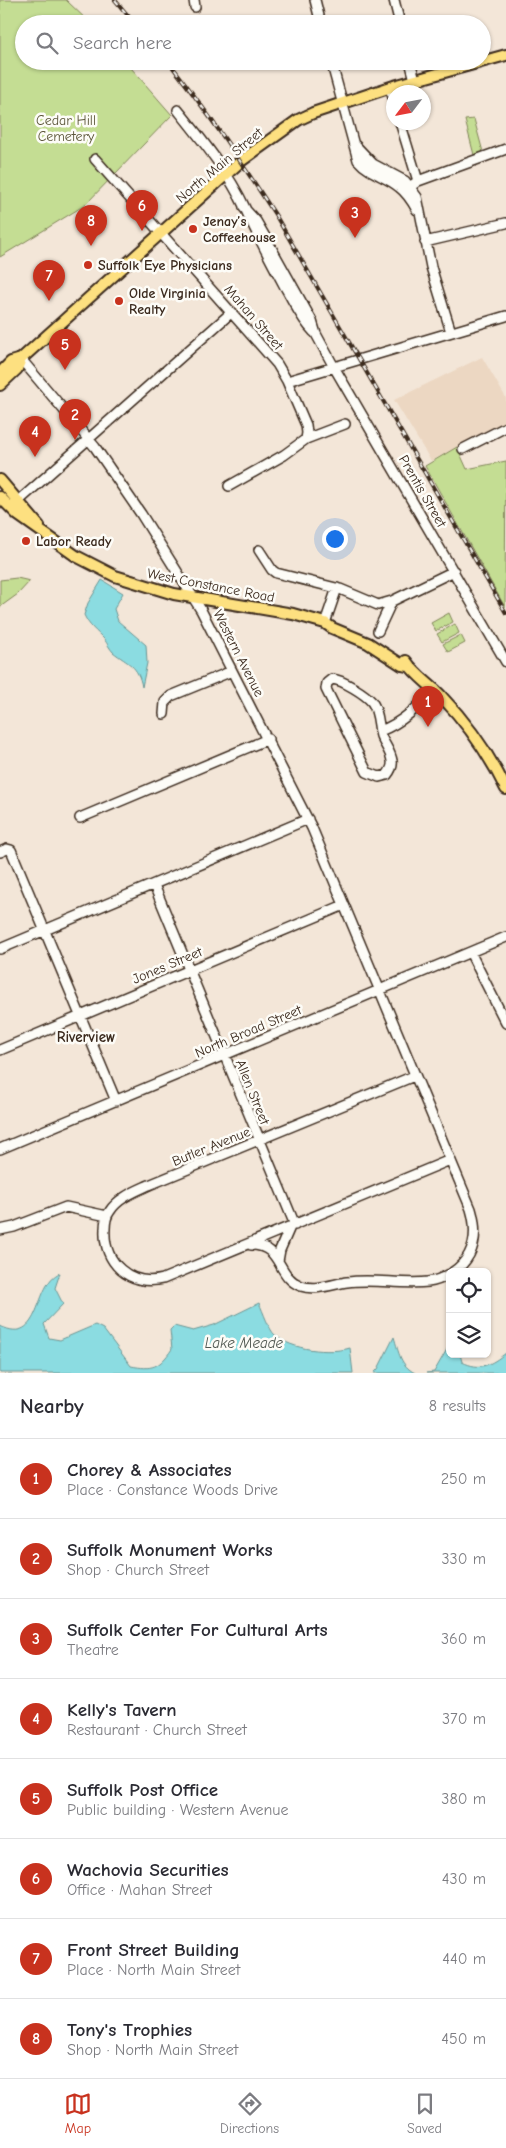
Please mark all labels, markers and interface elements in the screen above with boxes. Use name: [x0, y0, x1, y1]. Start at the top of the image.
search box: [15, 15, 491, 70]
icon: search: [33, 29, 61, 57]
text: Search here: [73, 32, 172, 54]
north arrow: [386, 85, 431, 130]
park label: Cedar Hill Cemetery: [36, 112, 96, 145]
street label: North Main Street: [173, 124, 267, 207]
pin: 6: [126, 190, 158, 231]
pin: 3: [339, 197, 371, 238]
pin: 8: [75, 205, 107, 246]
place label: Jenay’s Coffeehouse: [203, 213, 276, 246]
marker: Jenay’s Coffeehouse: [187, 223, 199, 235]
place label: Suffolk Eye Physicians: [98, 257, 232, 274]
marker: Suffolk Eye Physicians: [82, 259, 94, 271]
pin: 7: [33, 260, 65, 301]
street label: Mahan Street: [221, 281, 287, 354]
place label: Olde Virginia Realty: [129, 285, 206, 318]
marker: Olde Virginia Realty: [113, 295, 125, 307]
pin: 5: [49, 329, 81, 370]
pin: 2: [59, 399, 91, 440]
pin: 4: [19, 416, 51, 457]
street label: Prentis Street: [395, 452, 451, 531]
your location: [322, 526, 348, 552]
place label: Labor Ready: [36, 533, 112, 550]
marker: Labor Ready: [20, 535, 32, 547]
street label: West Constance Road: [146, 565, 276, 606]
street label: Western Avenue: [209, 607, 268, 700]
pin: 1: [412, 686, 444, 727]
street label: Jones Street: [130, 943, 206, 988]
street label: North Broad Street: [192, 1001, 305, 1062]
district label: Riverview: [57, 1028, 115, 1046]
street label: Allen Street: [232, 1057, 274, 1128]
street label: Butler Avenue: [170, 1123, 253, 1170]
map controls: [446, 1268, 491, 1358]
button: locate: [446, 1268, 491, 1313]
button: layers: [446, 1313, 491, 1358]
water label: Lake Meade: [205, 1334, 284, 1352]
text: Nearby: [20, 1394, 84, 1418]
text: 8 results: [429, 1397, 486, 1415]
text: Chorey & Associates: [67, 1459, 232, 1481]
text: 1: [33, 1470, 39, 1488]
text: 250 m: [441, 1470, 486, 1488]
text: Place · Constance Woods Drive: [67, 1481, 278, 1499]
text: Suffolk Monument Works: [67, 1539, 273, 1561]
text: 2: [32, 1550, 40, 1568]
text: 330 m: [441, 1550, 486, 1568]
text: Shop · Church Street: [67, 1561, 209, 1579]
text: Suffolk Center For Cultural Arts: [67, 1619, 328, 1641]
text: 3: [32, 1630, 40, 1648]
text: 360 m: [441, 1630, 486, 1648]
text: Theatre: [67, 1641, 119, 1659]
text: Kelly's Tavern: [67, 1699, 177, 1721]
text: 4: [32, 1710, 40, 1728]
text: 370 m: [442, 1710, 486, 1728]
text: Restaurant · Church Street: [67, 1721, 247, 1739]
text: Suffolk Post Office: [67, 1779, 218, 1801]
text: 5: [32, 1790, 40, 1808]
text: 380 m: [441, 1790, 486, 1808]
text: Public building · Western Avenue: [67, 1801, 289, 1819]
text: Wachovia Securities: [67, 1859, 229, 1881]
text: 6: [32, 1870, 40, 1888]
text: 430 m: [442, 1870, 486, 1888]
text: Office · Mahan Street: [67, 1881, 212, 1899]
text: Front Street Building: [67, 1939, 240, 1961]
text: 7: [32, 1950, 40, 1968]
text: 440 m: [442, 1950, 486, 1968]
text: Place · North Main Street: [67, 1961, 240, 1979]
text: Tony's Trophies: [67, 2019, 192, 2041]
text: 8: [32, 2030, 40, 2048]
text: 450 m: [441, 2030, 486, 2048]
text: Shop · North Main Street: [67, 2041, 238, 2059]
tab: Map: [64, 2090, 92, 2137]
tab: Directions: [220, 2090, 279, 2137]
tab: Saved: [407, 2090, 442, 2137]

